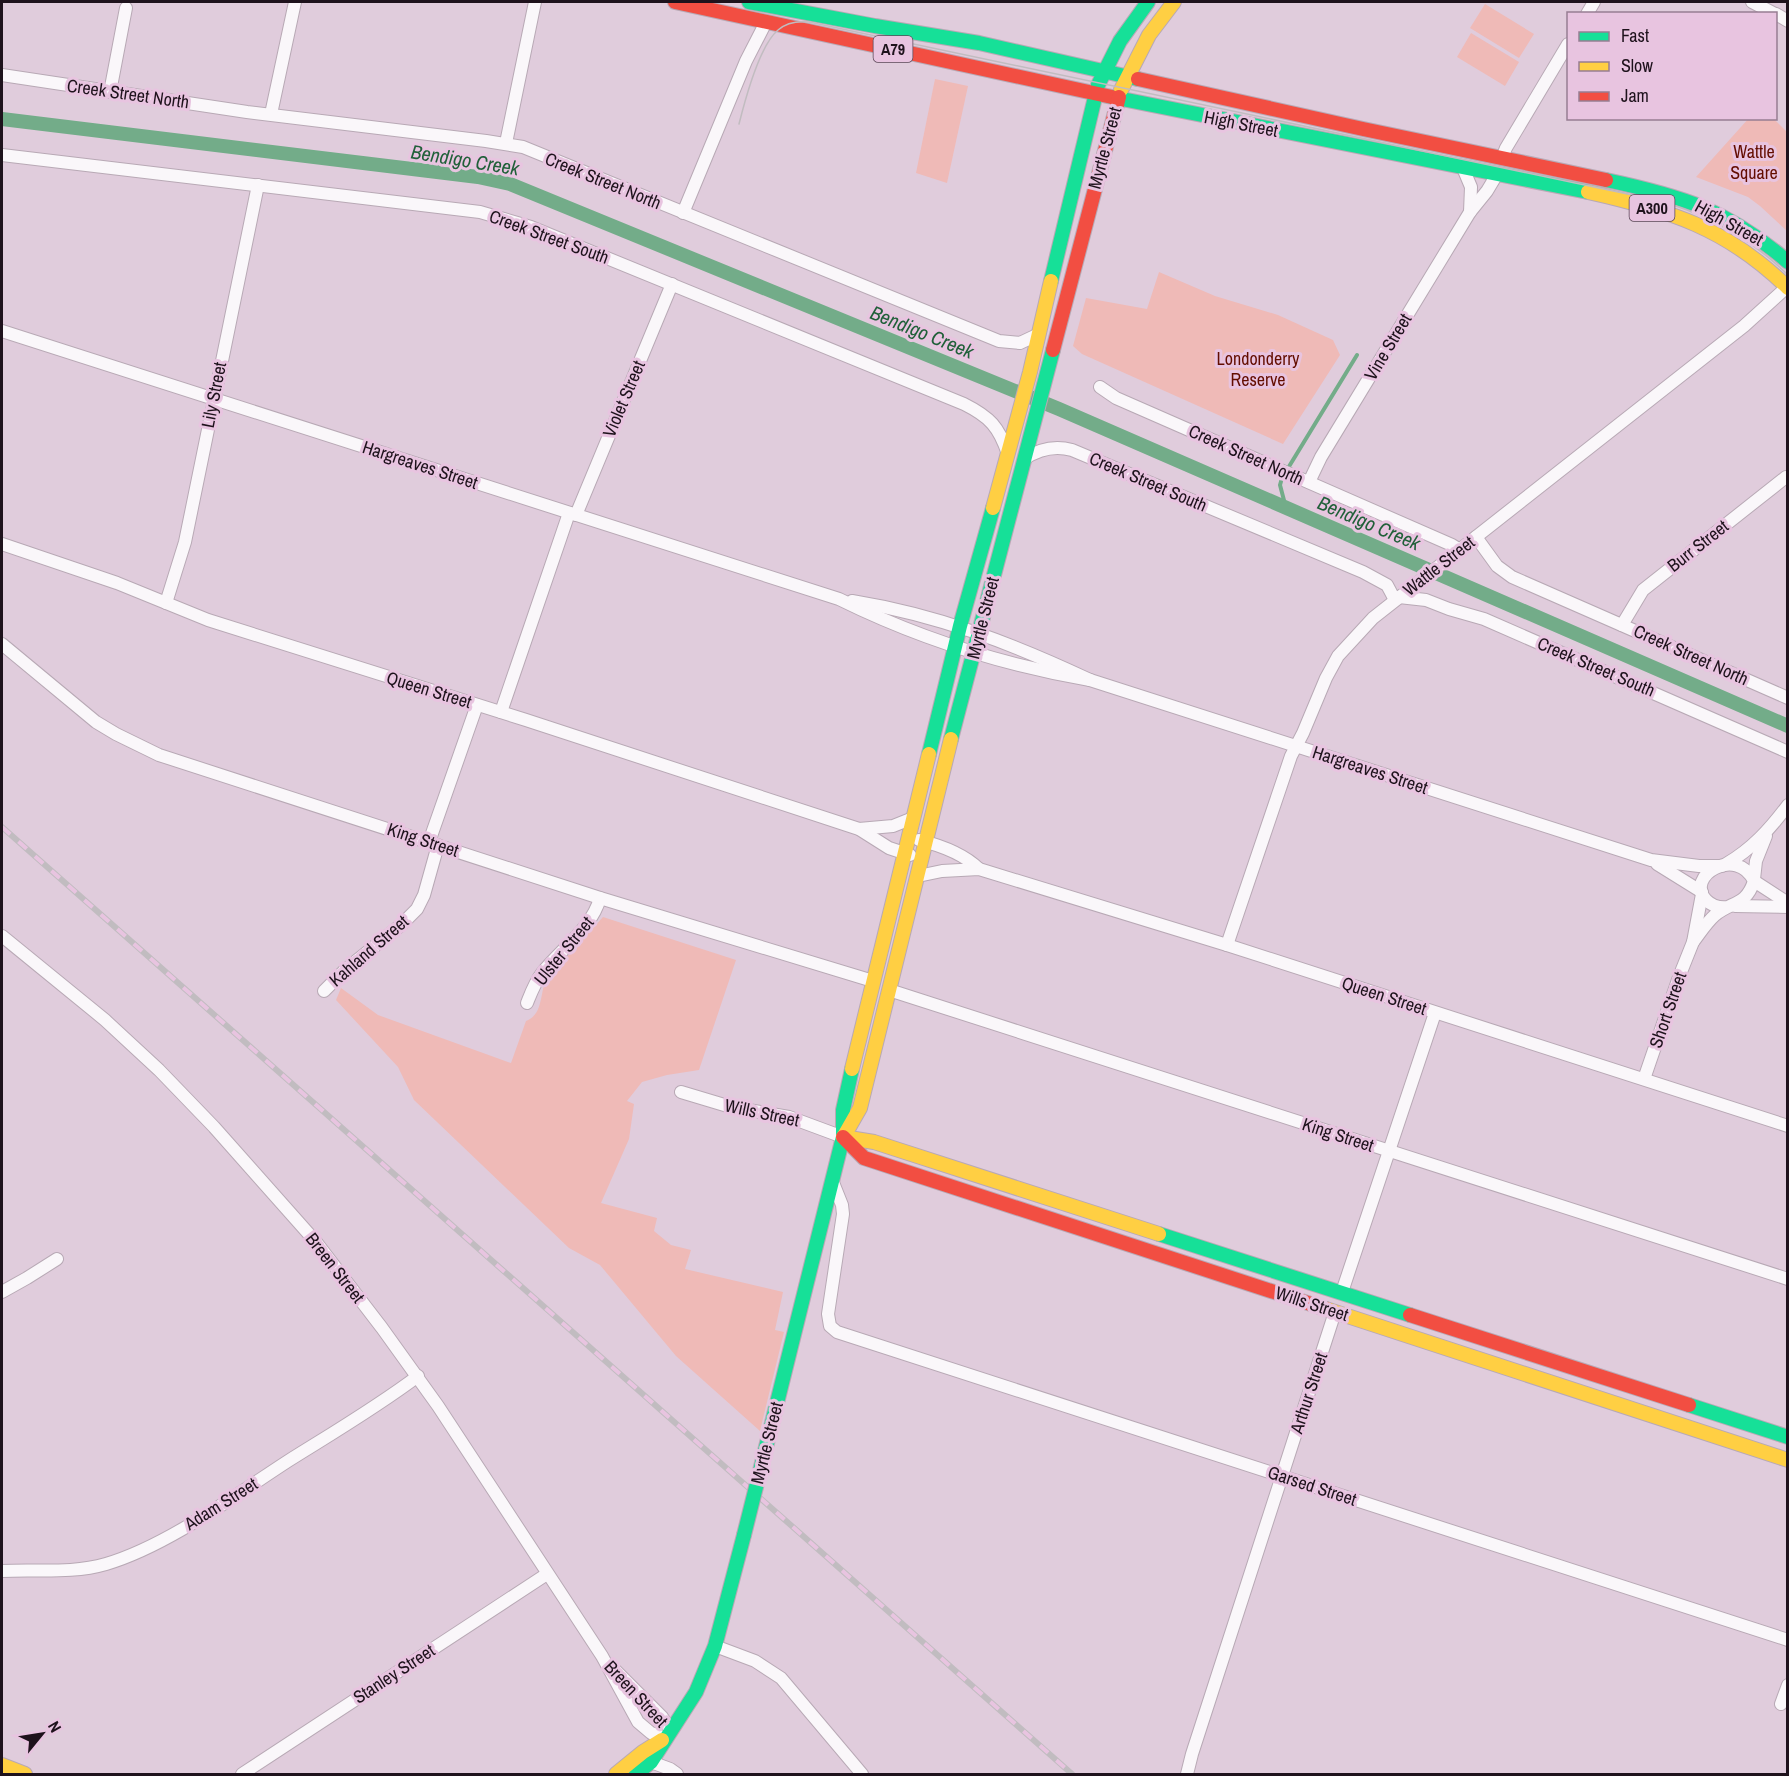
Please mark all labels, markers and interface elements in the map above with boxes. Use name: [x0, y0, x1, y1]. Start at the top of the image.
legend: [1567, 12, 1777, 120]
text: Fast: [1621, 23, 1649, 48]
road number: A79: [874, 36, 912, 62]
text: Slow: [1621, 53, 1653, 78]
street label: Creek Street North: [65, 73, 191, 114]
text: Jam: [1621, 83, 1649, 108]
street label: Myrtle Street: [1082, 104, 1127, 192]
street label: High Street: [1202, 104, 1280, 143]
water label: Bendigo Creek: [409, 138, 522, 182]
park label: Wattle Square: [1730, 139, 1778, 185]
street label: Creek Street North: [541, 146, 665, 215]
street label: High Street: [1691, 194, 1768, 252]
road number: A300: [1630, 195, 1674, 221]
street label: Creek Street South: [486, 203, 612, 270]
water label: Bendigo Creek: [866, 299, 979, 365]
street label: Vine Street: [1358, 309, 1417, 385]
park label: Londonderry Reserve: [1217, 346, 1300, 392]
street label: Violet Street: [596, 357, 651, 441]
street label: Lily Street: [195, 360, 232, 430]
street label: Creek Street North: [1185, 418, 1307, 491]
street label: Hargreaves Street: [359, 434, 481, 495]
street label: Creek Street South: [1086, 446, 1211, 518]
water label: Bendigo Creek: [1314, 489, 1426, 557]
street label: Burr Street: [1662, 514, 1734, 577]
street label: Wattle Street: [1398, 530, 1480, 602]
street label: Myrtle Street: [960, 574, 1005, 661]
street label: Creek Street North: [1630, 618, 1752, 691]
street label: Creek Street South: [1534, 631, 1659, 703]
street label: Queen Street: [384, 665, 475, 714]
street label: Hargreaves Street: [1309, 739, 1431, 800]
street label: King Street: [384, 816, 462, 863]
street label: Kahland Street: [324, 909, 414, 992]
street label: Ulster Street: [528, 911, 599, 990]
street label: Short Street: [1643, 969, 1692, 1051]
street label: Queen Street: [1339, 970, 1430, 1021]
street label: Wills Street: [723, 1092, 802, 1133]
street label: King Street: [1299, 1111, 1377, 1158]
street label: Breen Street: [300, 1227, 371, 1308]
street label: Wills Street: [1272, 1280, 1352, 1327]
street label: Arthur Street: [1283, 1349, 1333, 1437]
street label: Myrtle Street: [744, 1399, 789, 1486]
street label: Garsed Street: [1265, 1459, 1360, 1512]
street label: Adam Street: [178, 1471, 262, 1536]
street label: Stanley Street: [348, 1638, 439, 1709]
street label: Breen Street: [599, 1655, 674, 1732]
north arrow: [12, 1704, 72, 1764]
text: N: [43, 1717, 67, 1736]

